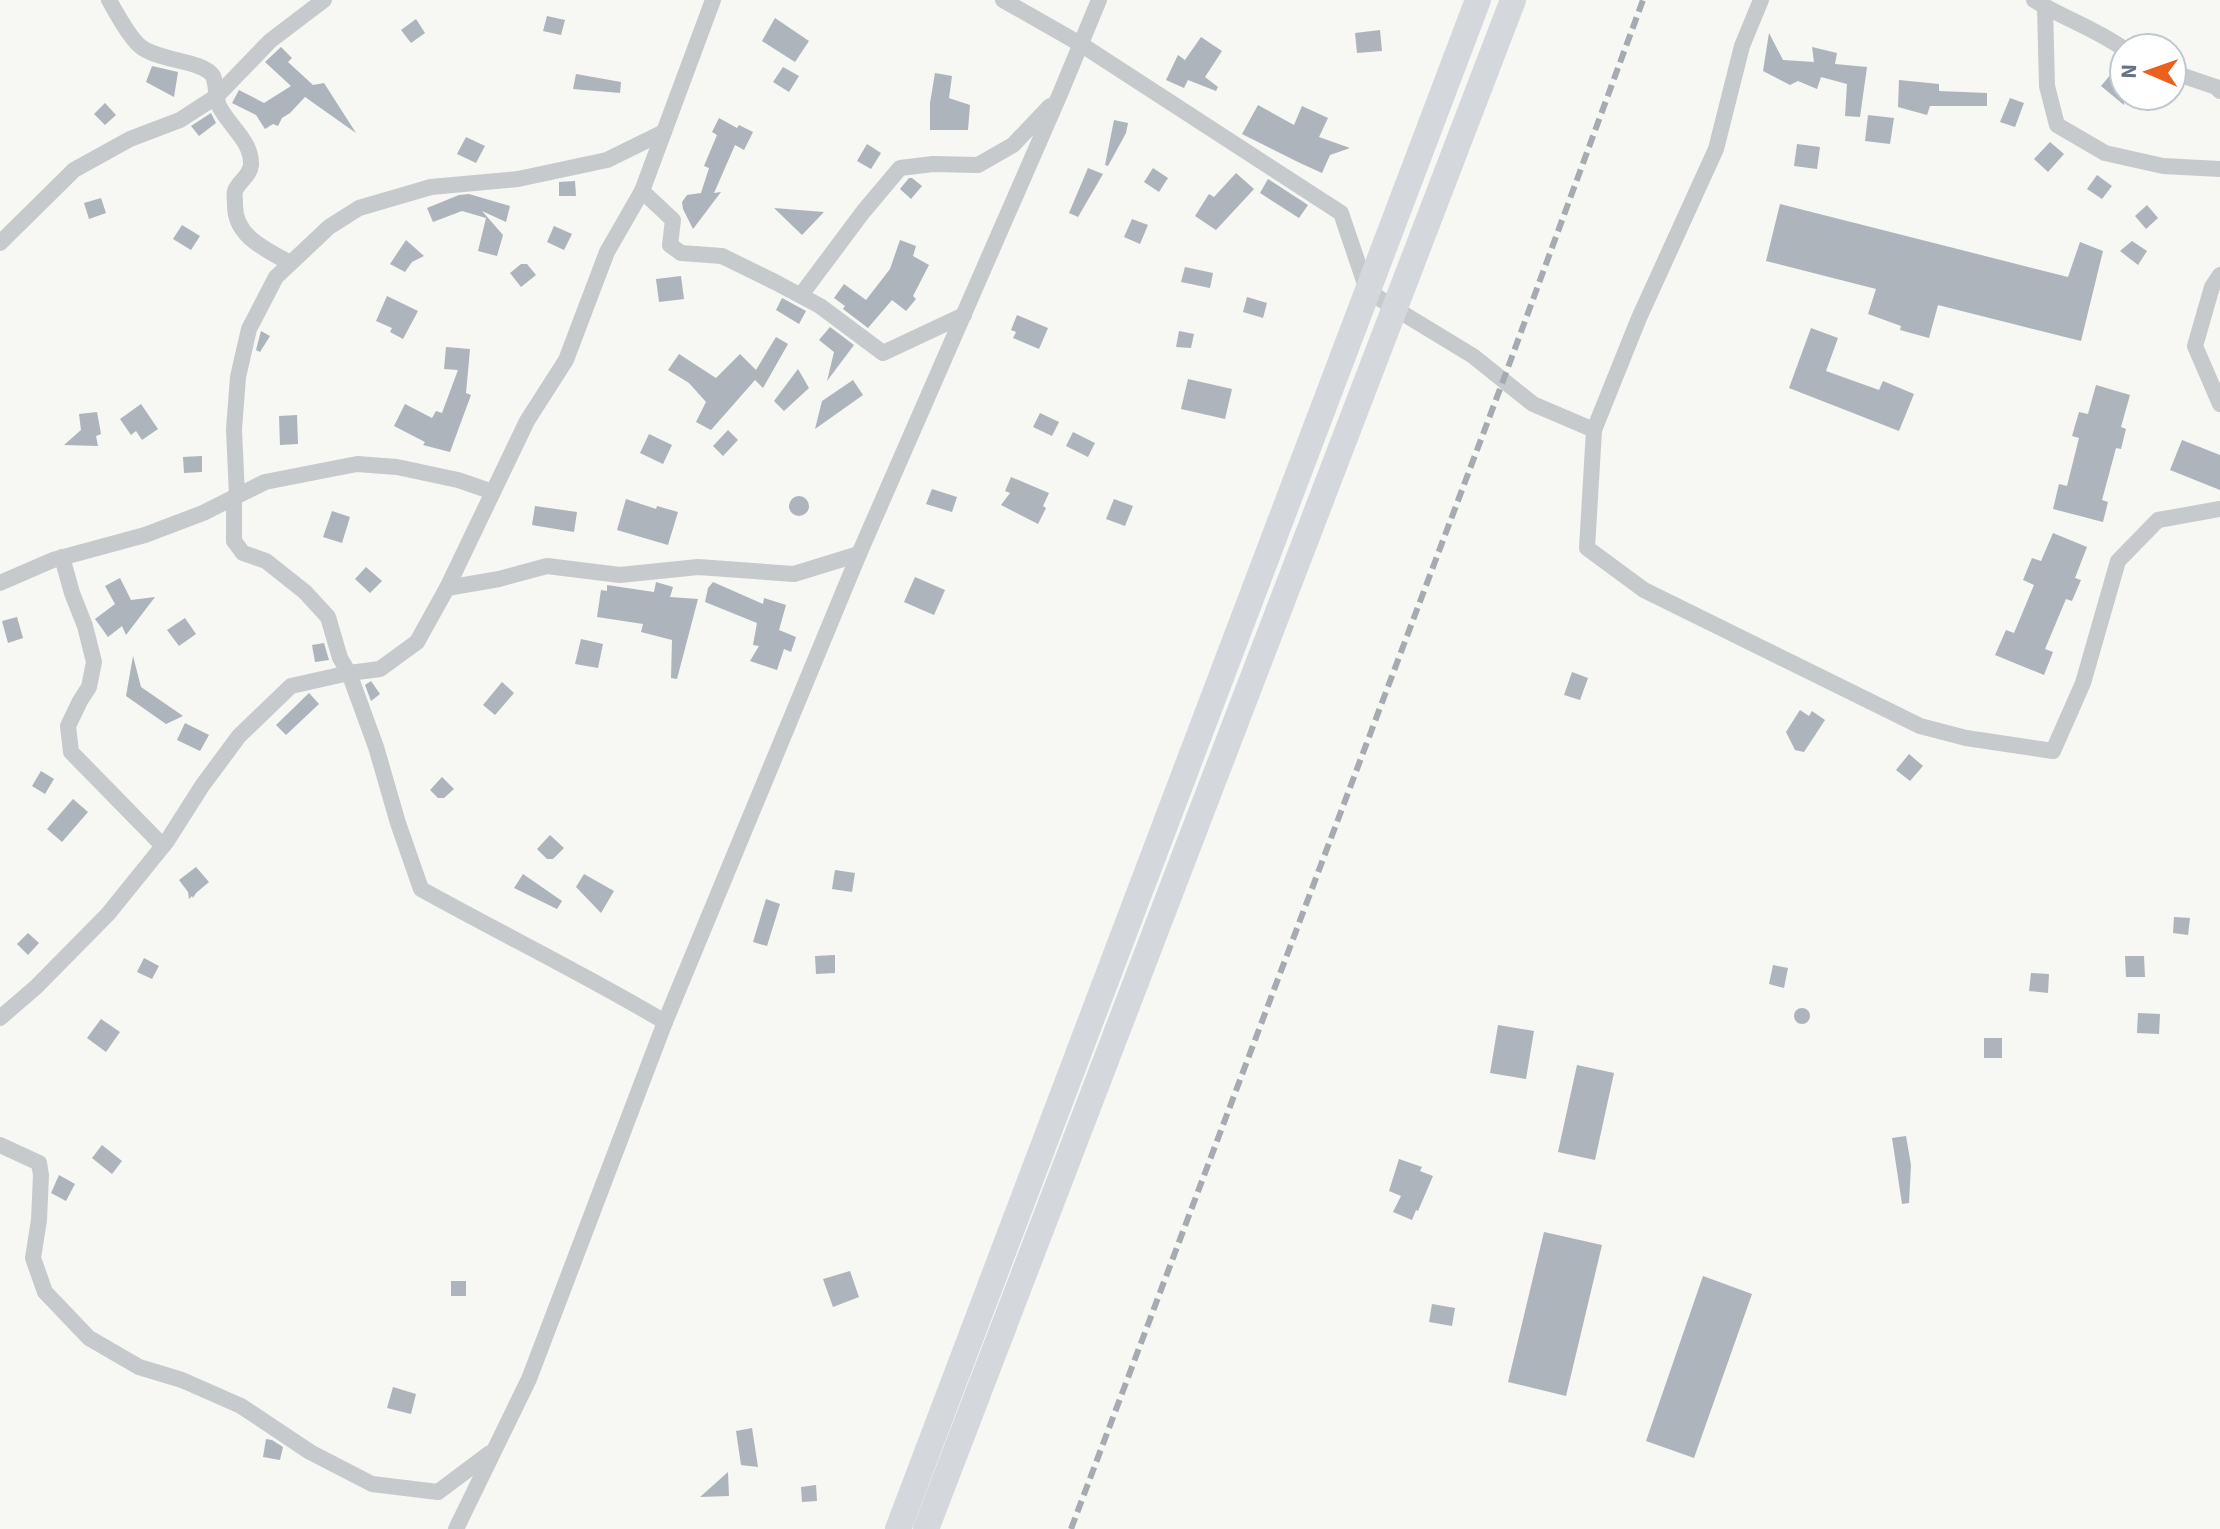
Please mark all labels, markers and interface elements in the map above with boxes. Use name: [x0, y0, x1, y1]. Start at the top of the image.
north arrow: [2108, 32, 2188, 112]
text: N: [2113, 63, 2145, 79]

